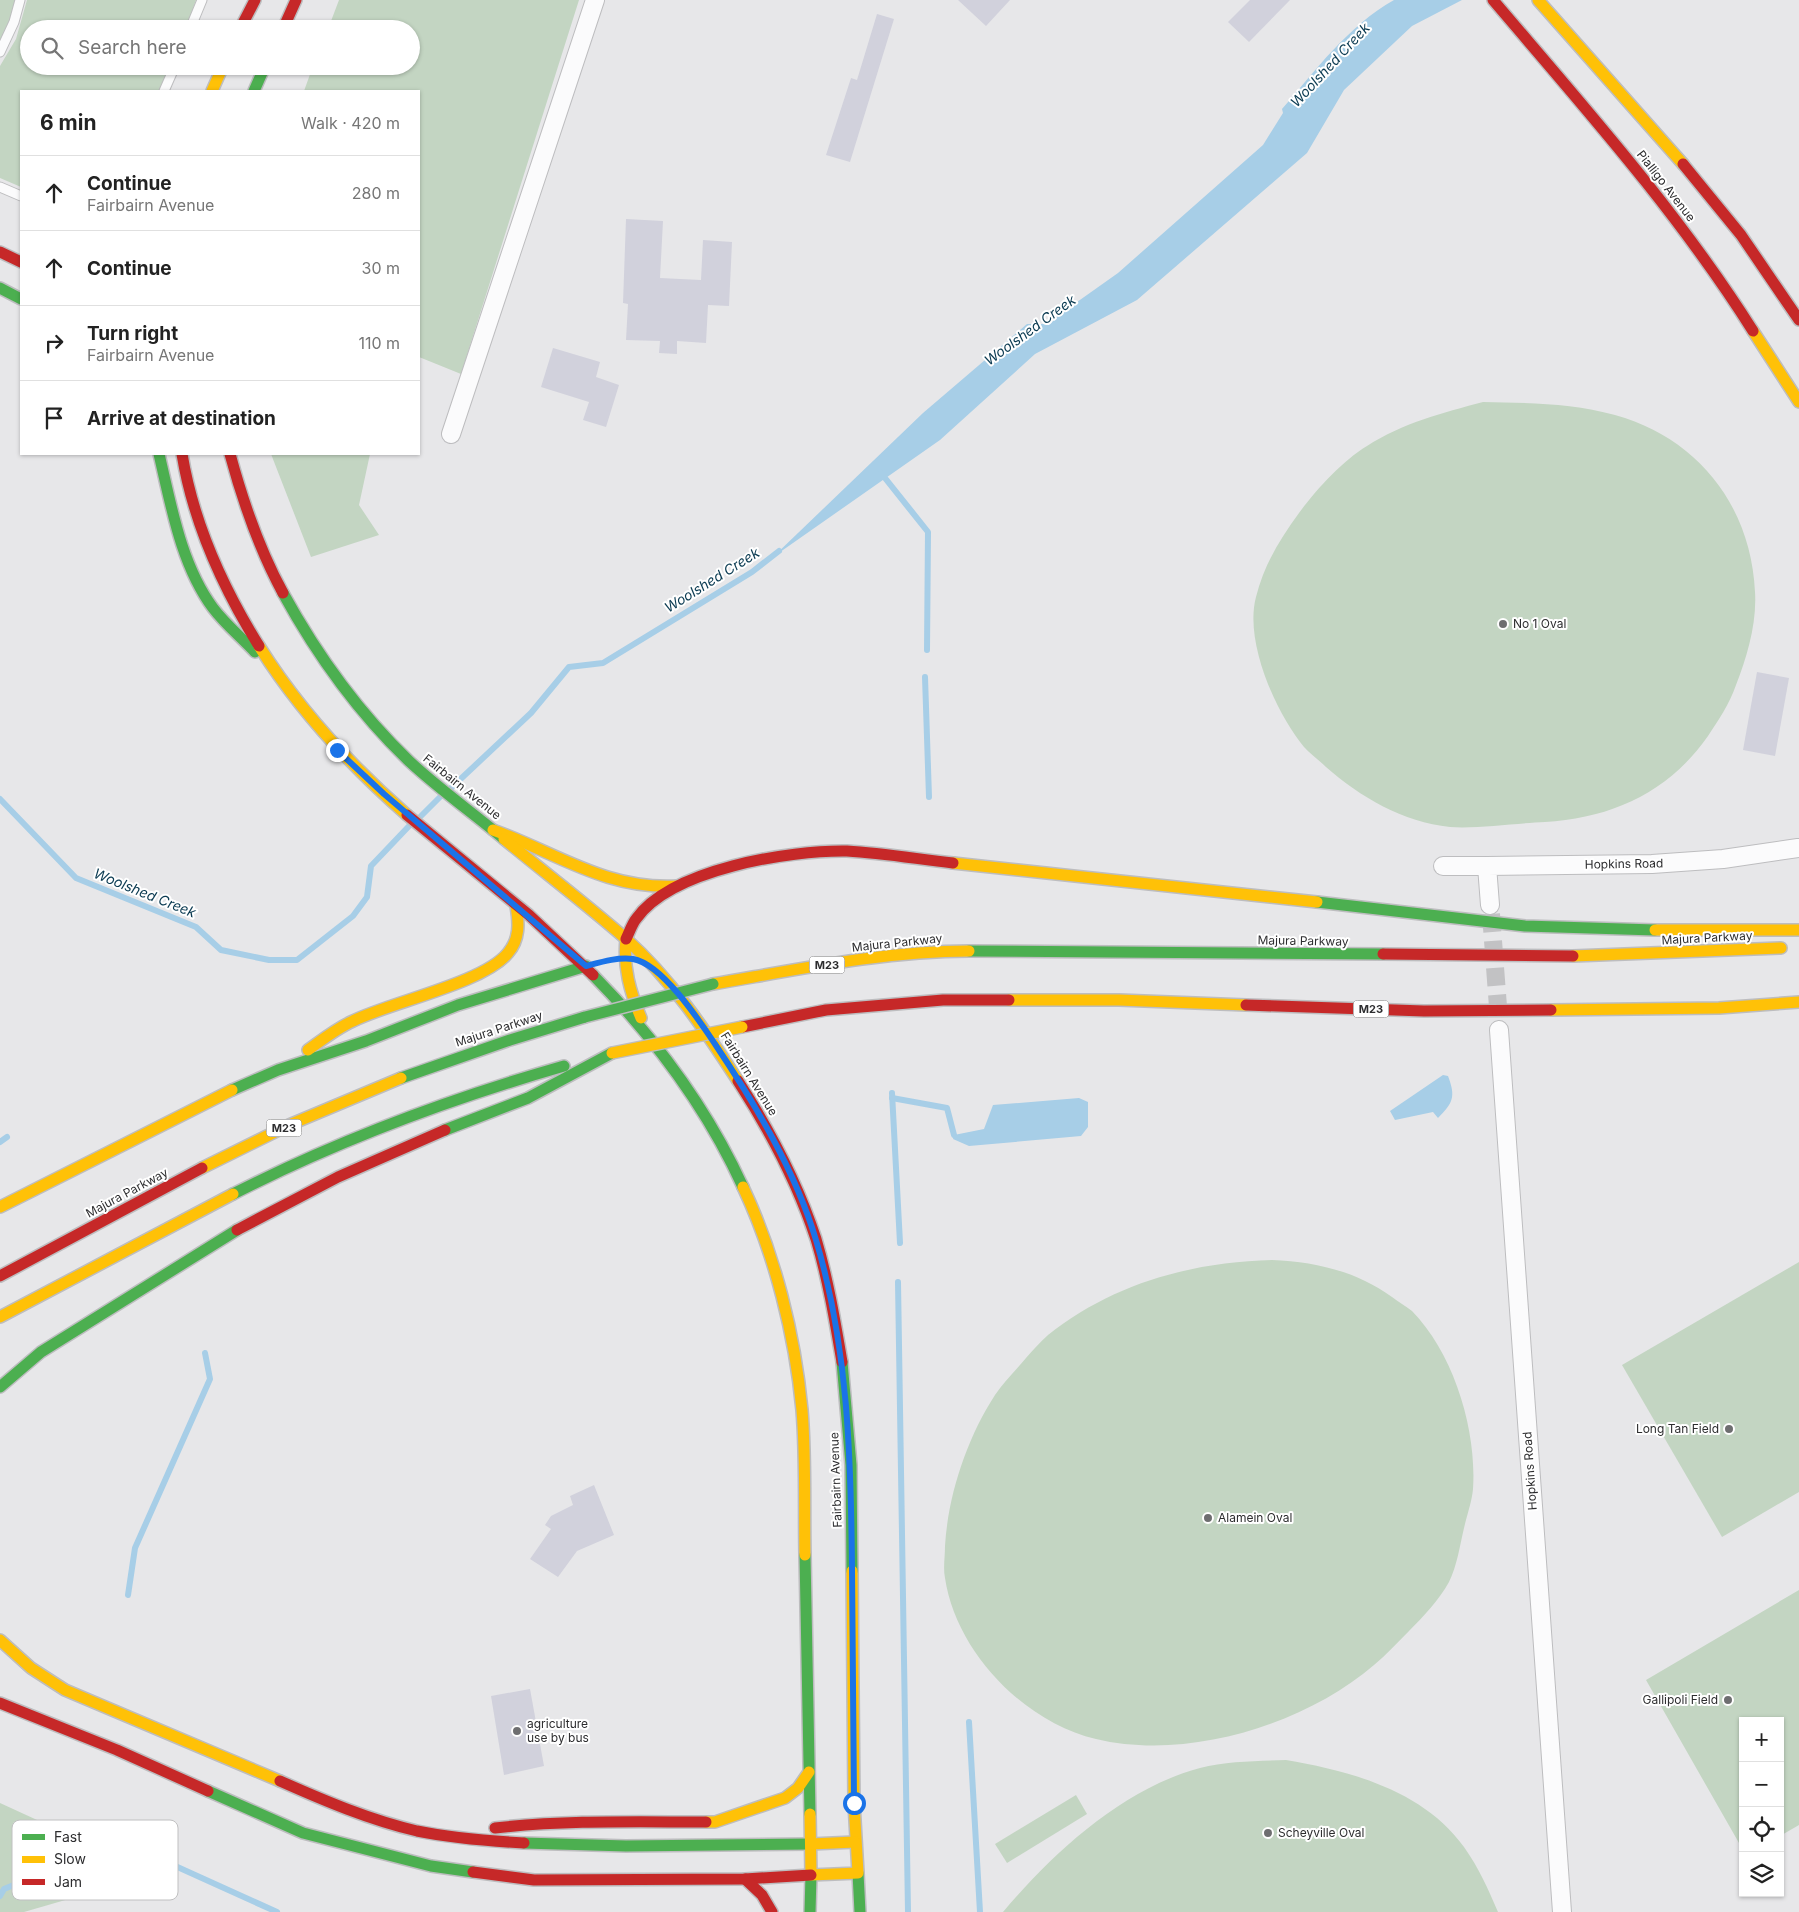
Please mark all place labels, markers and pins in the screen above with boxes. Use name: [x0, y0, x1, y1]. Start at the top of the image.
place label: No 1 Oval: [1513, 616, 1566, 631]
marker: No 1 Oval: [1497, 618, 1509, 630]
place label: Long Tan Field: [1636, 1421, 1719, 1436]
marker: Long Tan Field: [1723, 1423, 1735, 1435]
place label: Alamein Oval: [1218, 1510, 1292, 1525]
marker: Alamein Oval: [1202, 1512, 1214, 1524]
place label: Gallipoli Field: [1643, 1692, 1718, 1707]
marker: Gallipoli Field: [1722, 1694, 1734, 1706]
place label: agriculture use by bus: [527, 1716, 589, 1745]
marker: agriculture use by bus: [511, 1725, 523, 1737]
place label: Scheyville Oval: [1278, 1825, 1365, 1840]
marker: Scheyville Oval: [1262, 1827, 1274, 1839]

